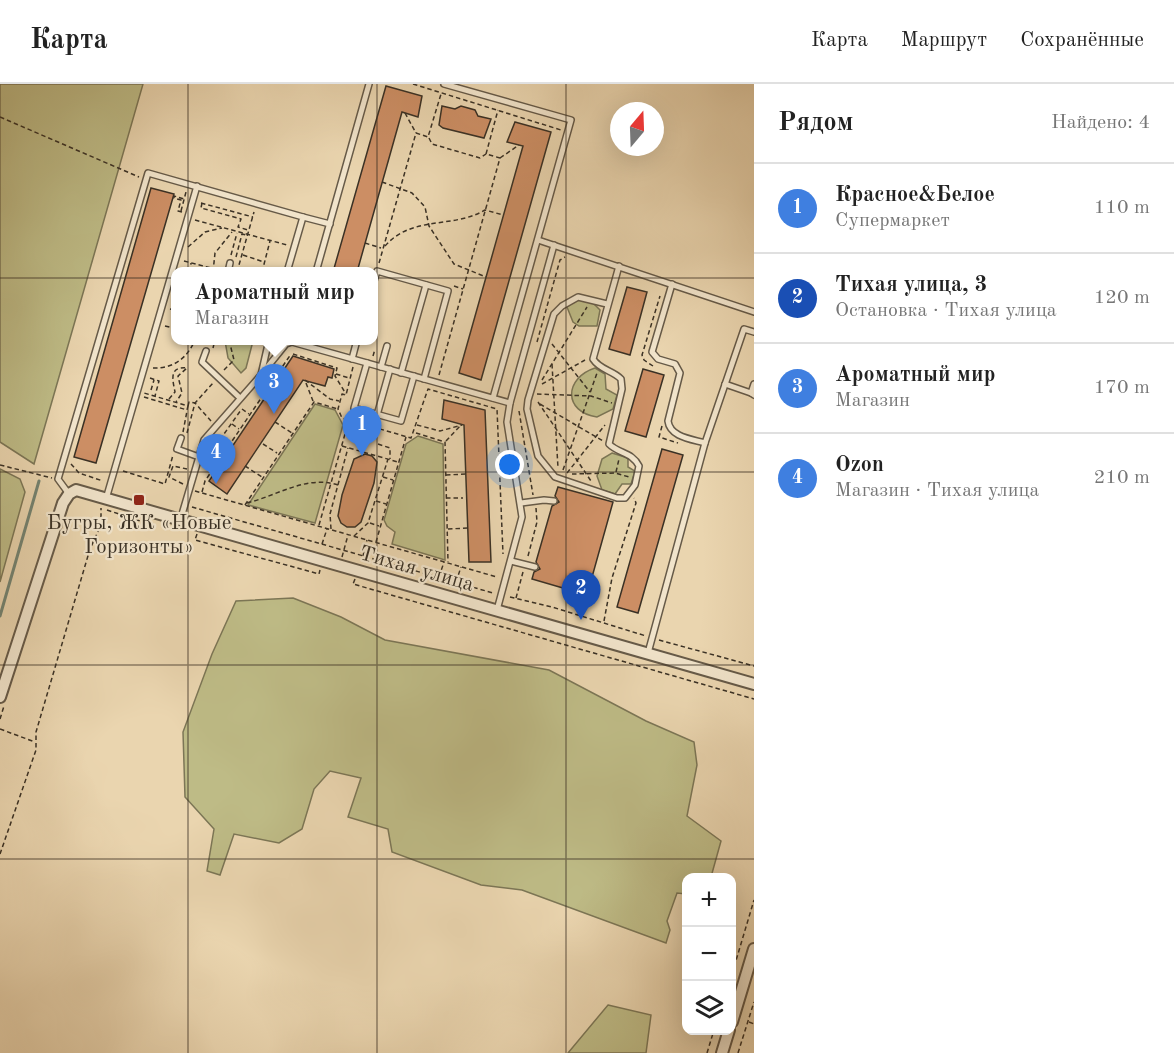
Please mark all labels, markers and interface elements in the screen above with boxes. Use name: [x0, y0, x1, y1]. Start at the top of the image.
text: Карта: [30, 27, 108, 55]
text: Карта: [811, 30, 868, 51]
text: Маршрут: [901, 30, 987, 51]
text: Сохранённые: [1020, 30, 1144, 51]
north arrow: [610, 102, 664, 156]
text: Рядом: [778, 110, 853, 136]
text: Найдено: 4: [1051, 113, 1150, 133]
text: Красное&Белое: [835, 184, 995, 206]
text: 1: [792, 198, 803, 218]
text: 110 m: [1094, 198, 1150, 218]
text: Супермаркет: [835, 211, 950, 231]
popup: [171, 267, 378, 345]
text: Тихая улица, 3: [835, 274, 987, 296]
text: Ароматный мир: [194, 282, 355, 304]
text: 2: [792, 288, 803, 308]
text: 120 m: [1094, 288, 1150, 308]
text: Остановка · Тихая улица: [835, 301, 1057, 321]
text: Магазин: [194, 309, 269, 329]
pin: 3: [254, 364, 294, 414]
text: Ароматный мир: [835, 364, 995, 386]
text: 3: [792, 378, 803, 398]
text: 170 m: [1094, 378, 1150, 398]
text: Магазин: [835, 391, 910, 411]
pin: 1: [342, 406, 382, 456]
pin: 4: [196, 434, 236, 484]
your location: [495, 450, 524, 479]
text: Ozon: [835, 454, 884, 476]
text: 4: [792, 468, 803, 488]
text: 210 m: [1094, 468, 1150, 488]
text: Магазин · Тихая улица: [835, 481, 1039, 501]
marker: Бугры, ЖК «Новые Горизонты»: [132, 493, 146, 507]
place label: Бугры, ЖК «Новые Горизонты»: [47, 513, 231, 558]
street label: Тихая улица: [357, 543, 476, 596]
pin: 2: [562, 570, 600, 620]
map controls: [682, 873, 736, 1035]
button: +: [682, 873, 736, 927]
button: −: [682, 927, 736, 981]
button: layers: [682, 981, 736, 1035]

